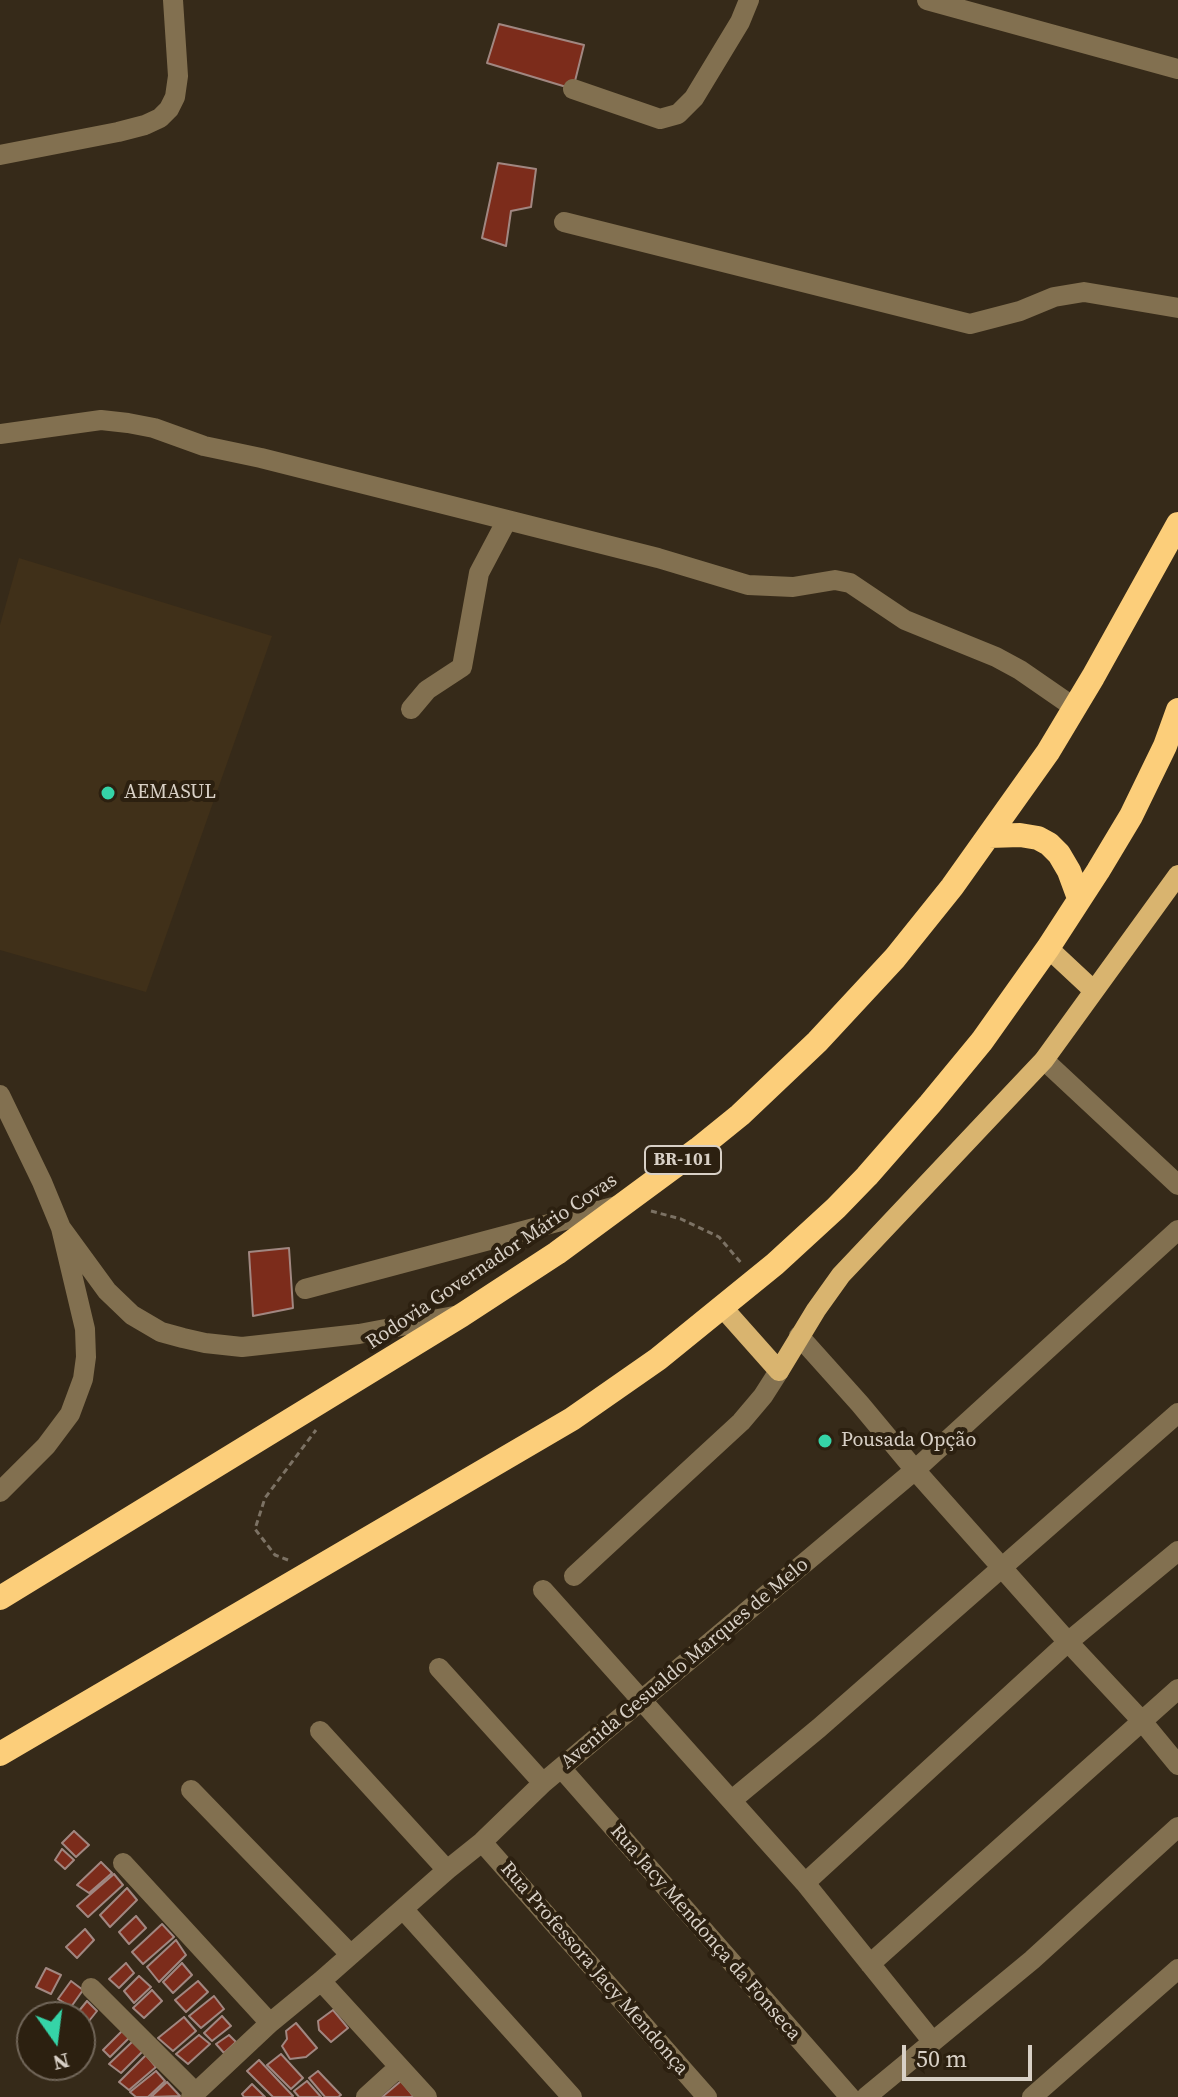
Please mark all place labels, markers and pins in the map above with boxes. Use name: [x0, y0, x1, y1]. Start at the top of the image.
place label: AEMASUL: [124, 781, 216, 805]
marker: AEMASUL: [99, 784, 117, 802]
place label: Pousada Opção: [841, 1429, 976, 1453]
marker: Pousada Opção: [816, 1432, 834, 1450]

